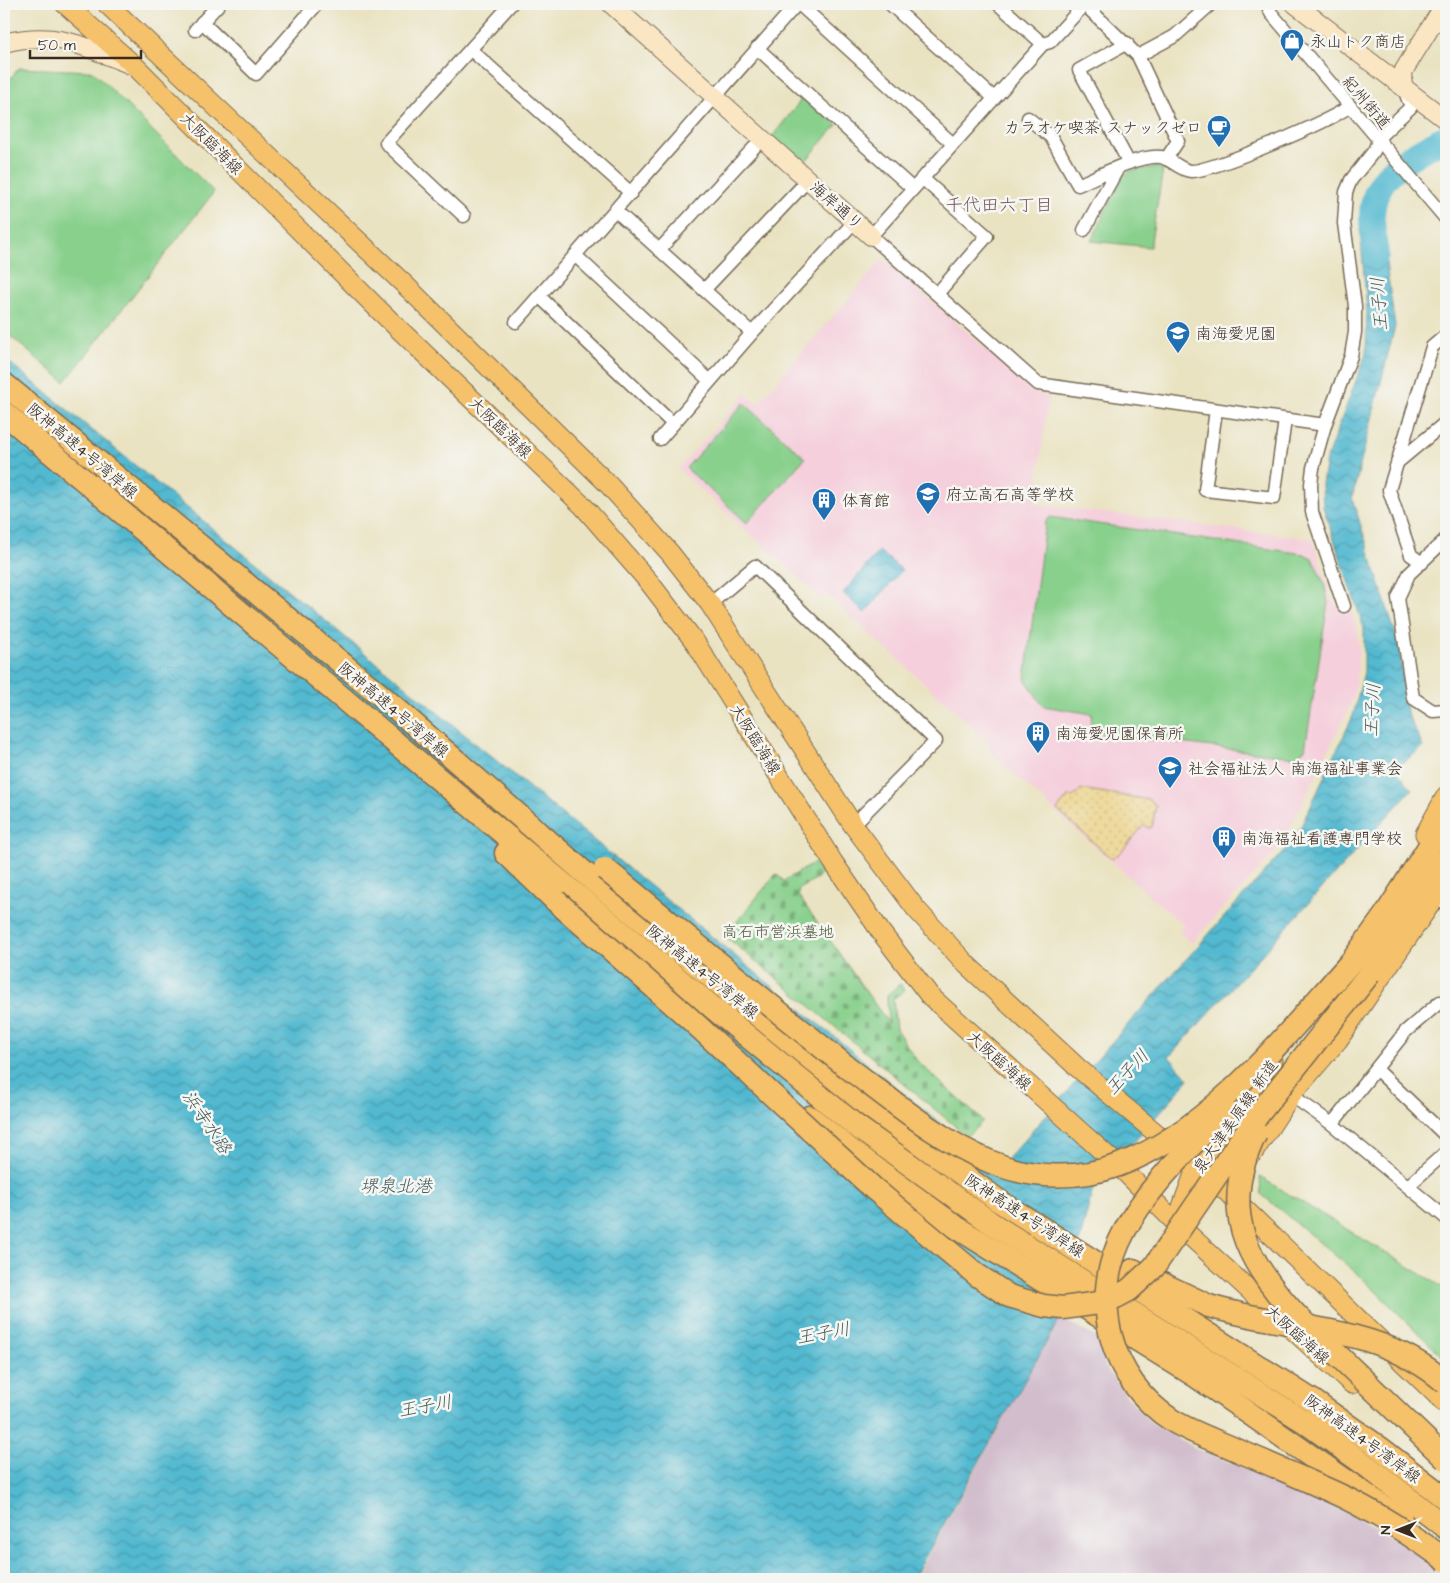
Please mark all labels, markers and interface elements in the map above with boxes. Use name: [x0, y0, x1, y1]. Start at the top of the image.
scale bar: [30, 28, 141, 60]
shop icon: 永山トク商店: [1279, 28, 1305, 62]
place label: 永山トク商店: [1310, 31, 1406, 53]
text: 50 m: [38, 35, 76, 56]
street label: 紀州街道: [1337, 71, 1395, 134]
street label: 大阪臨海線: [175, 108, 247, 180]
cafe icon: カラオケ喫茶 スナックゼロ: [1206, 114, 1232, 148]
place label: カラオケ喫茶 スナックゼロ: [1004, 117, 1202, 139]
street label: 海岸通り: [805, 176, 868, 235]
district label: 千代田六丁目: [945, 193, 1053, 218]
water label: 王子川: [1365, 276, 1394, 332]
school or university icon: 南海愛児園: [1165, 320, 1191, 354]
place label: 南海愛児園: [1196, 323, 1276, 345]
street label: 大阪臨海線: [464, 392, 537, 463]
street label: 阪神高速4号湾岸線: [22, 398, 143, 504]
school or university icon: 府立高石高等学校: [915, 481, 941, 515]
place label: 府立高石高等学校: [946, 484, 1074, 506]
building icon: 体育館: [811, 487, 837, 521]
place label: 体育館: [842, 490, 890, 512]
street label: 阪神高速4号湾岸線: [333, 657, 454, 763]
water label: 王子川: [1359, 682, 1386, 738]
street label: 大阪臨海線: [725, 700, 786, 779]
building icon: 南海愛児園保育所: [1025, 720, 1051, 754]
place label: 南海愛児園保育所: [1056, 723, 1184, 745]
school or university icon: 社会福祉法人 南海福祉事業会: [1157, 755, 1183, 789]
place label: 社会福祉法人 南海福祉事業会: [1188, 758, 1402, 780]
building icon: 南海福祉看護専門学校: [1211, 825, 1237, 859]
place label: 南海福祉看護専門学校: [1242, 828, 1402, 850]
street label: 阪神高速4号湾岸線: [641, 920, 763, 1024]
park label: 高石市営浜墓地: [722, 921, 834, 943]
street label: 大阪臨海線: [962, 1026, 1036, 1096]
water label: 王子川: [1100, 1044, 1155, 1101]
street label: 泉大津美原線 新道: [1188, 1055, 1283, 1178]
water label: 浜寺水路: [176, 1085, 238, 1160]
street label: 阪神高速4号湾岸線: [960, 1169, 1089, 1263]
water label: 堺泉北港: [360, 1174, 434, 1199]
street label: 大阪臨海線: [1260, 1300, 1334, 1370]
water label: 王子川: [794, 1316, 852, 1350]
water label: 王子川: [396, 1389, 454, 1423]
street label: 阪神高速4号湾岸線: [1300, 1389, 1425, 1489]
north arrow: [1372, 1506, 1422, 1556]
text: N: [1376, 1525, 1396, 1534]

